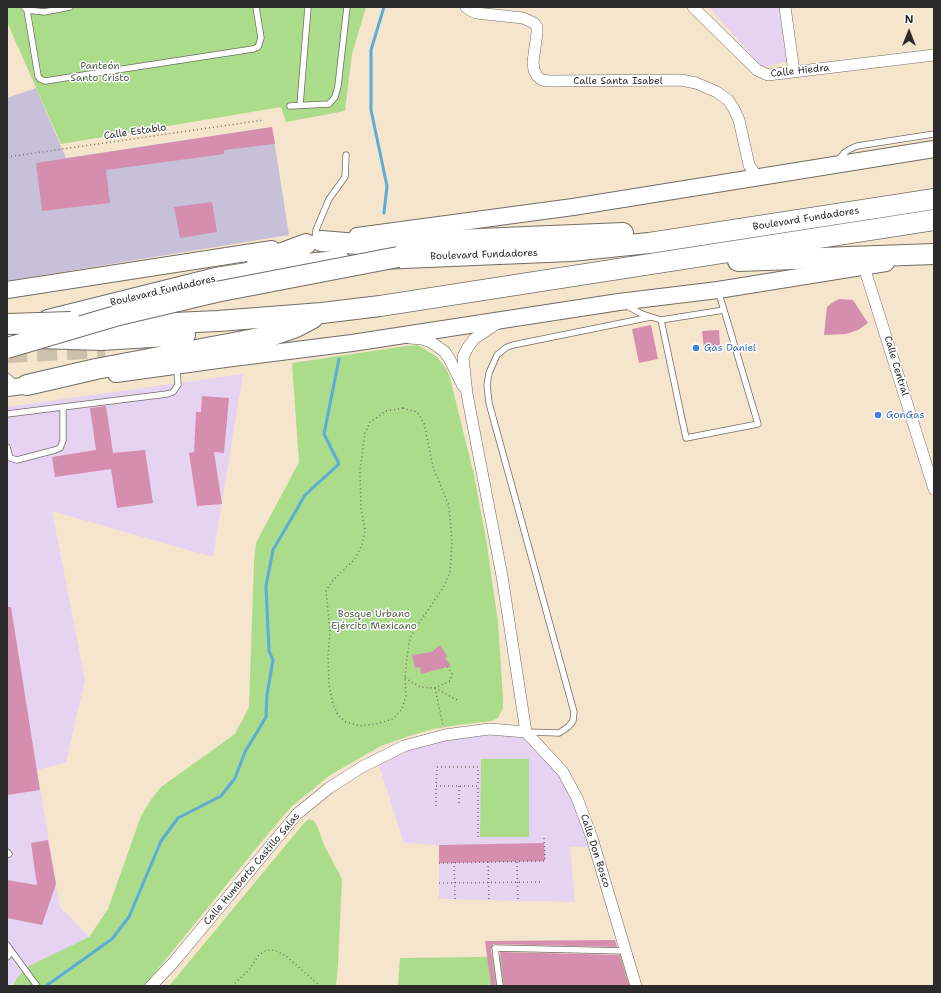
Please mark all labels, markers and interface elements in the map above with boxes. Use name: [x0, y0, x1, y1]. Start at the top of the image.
north arrow: [889, 12, 929, 52]
text: N: [905, 12, 913, 27]
park label: Panteón Santo Cristo: [71, 60, 129, 84]
street label: Calle Hiedra: [770, 62, 830, 80]
street label: Calle Santa Isabel: [573, 75, 663, 87]
street label: Calle Establo: [103, 122, 167, 142]
street label: Boulevard Fundadores: [752, 205, 860, 233]
street label: Boulevard Fundadores: [430, 247, 538, 263]
street label: Boulevard Fundadores: [109, 273, 217, 309]
street label: Calle Central: [881, 334, 911, 398]
place label: Gas Daniel: [704, 342, 756, 354]
marker: Gas Daniel: [691, 343, 701, 353]
place label: GonGas: [886, 409, 924, 421]
marker: GonGas: [873, 410, 883, 420]
park label: Bosque Urbano Ejército Mexicano: [331, 608, 417, 632]
street label: Calle Humberto Castillo Salas: [201, 810, 303, 928]
street label: Calle Don Bosco: [577, 813, 613, 889]

